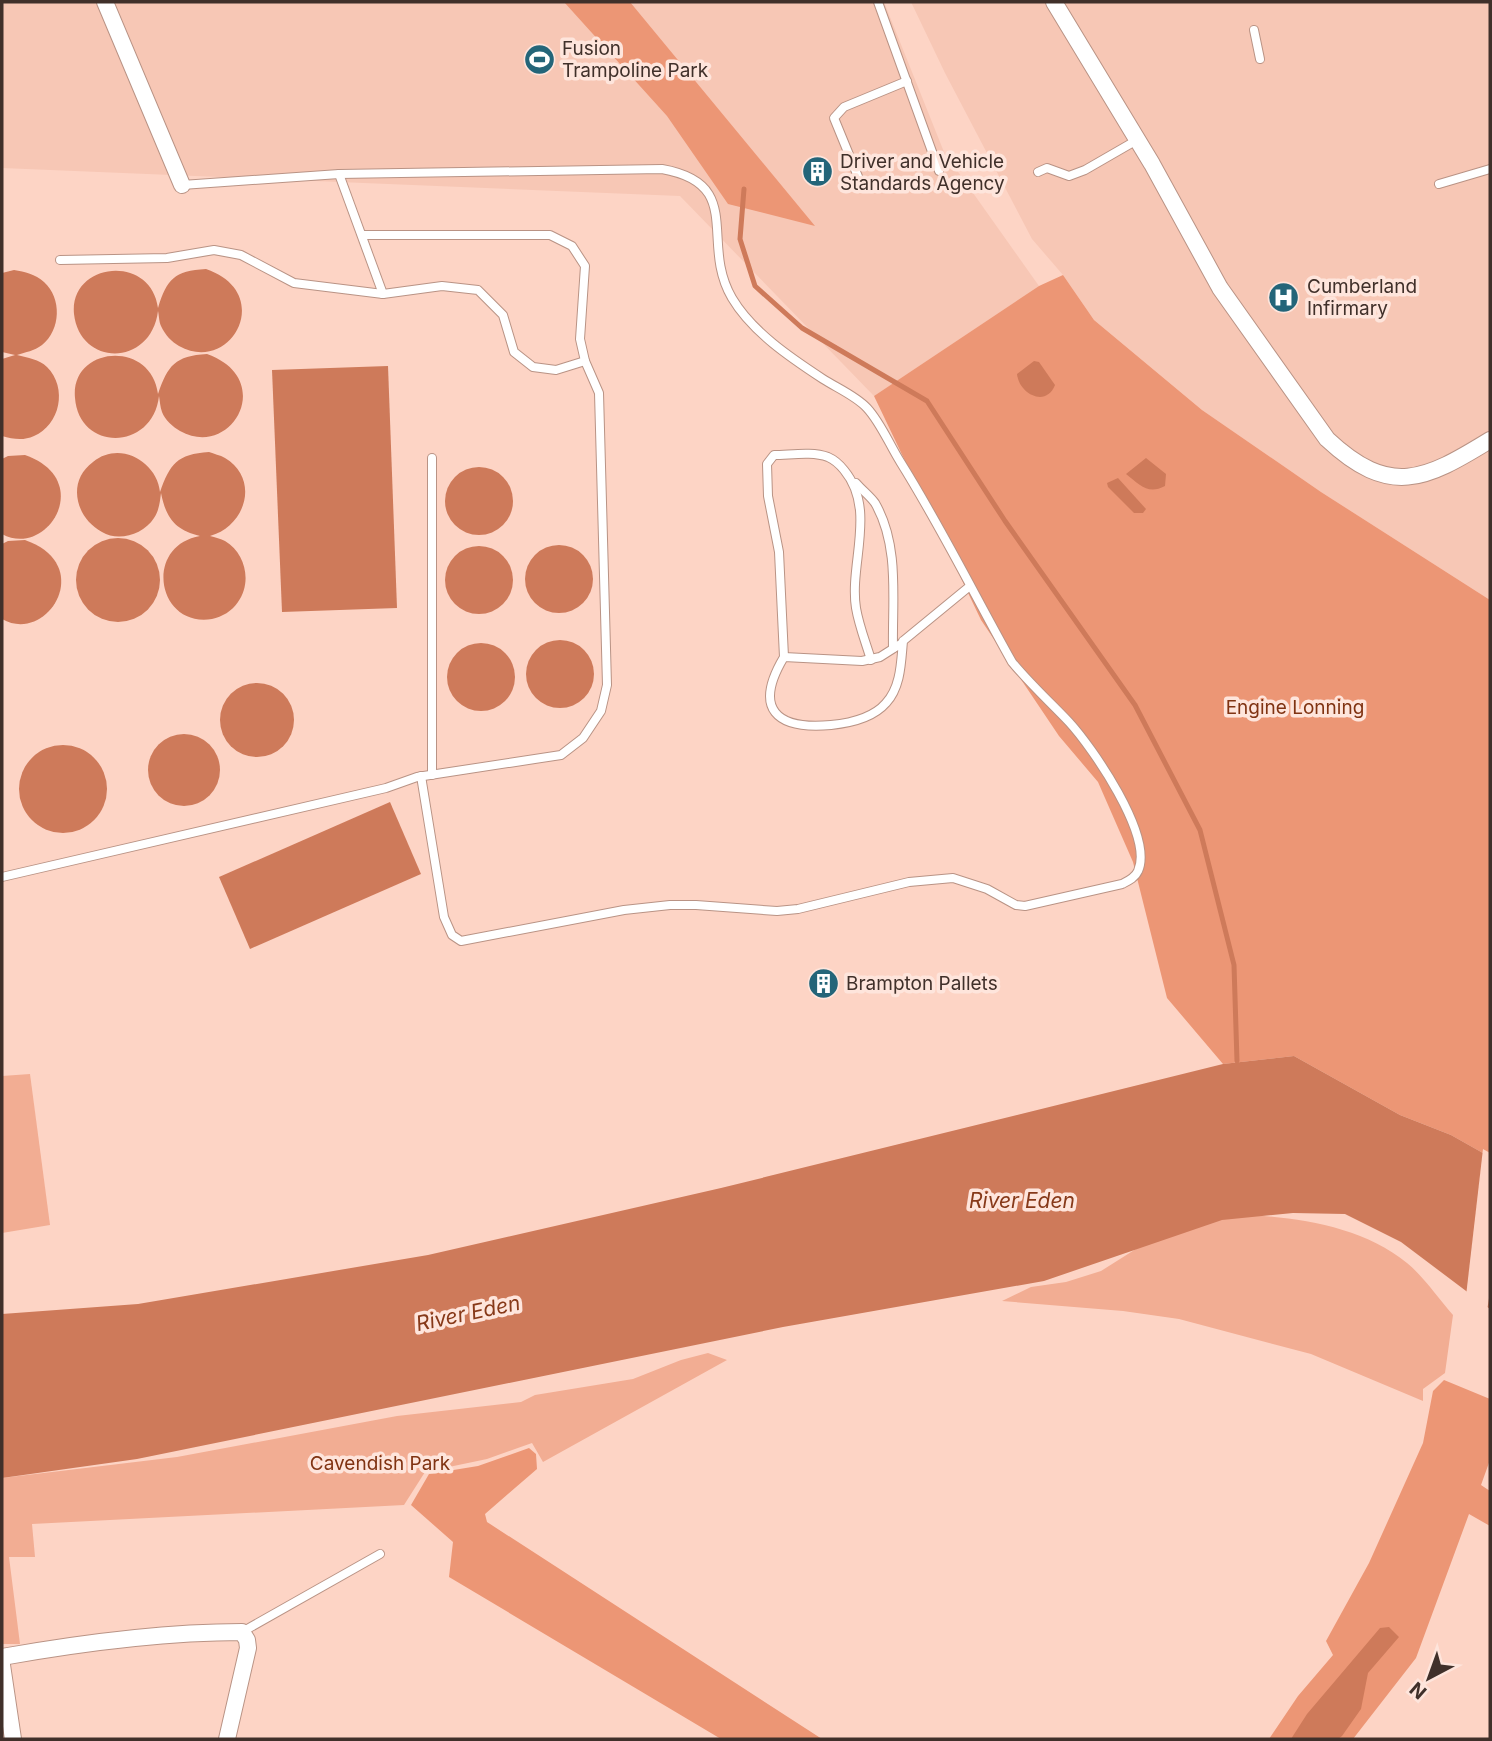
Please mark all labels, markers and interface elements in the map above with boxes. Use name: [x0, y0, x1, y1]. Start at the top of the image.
place label: Fusion Trampoline Park: [562, 37, 709, 82]
sports icon: Fusion Trampoline Park: [522, 42, 556, 76]
place label: Driver and Vehicle Standards Agency: [840, 150, 1005, 195]
building icon: Driver and Vehicle Standards Agency: [800, 155, 834, 189]
place label: Cumberland Infirmary: [1307, 275, 1417, 320]
hospital icon: Cumberland Infirmary: [1267, 280, 1301, 314]
park label: Engine Lonning: [1226, 696, 1364, 719]
building icon: Brampton Pallets: [806, 966, 840, 1000]
place label: Brampton Pallets: [846, 972, 998, 995]
water label: River Eden: [969, 1188, 1075, 1213]
water label: River Eden: [414, 1290, 522, 1336]
park label: Cavendish Park: [310, 1452, 451, 1475]
north arrow: [1394, 1643, 1464, 1713]
text: N: [1405, 1677, 1431, 1704]

